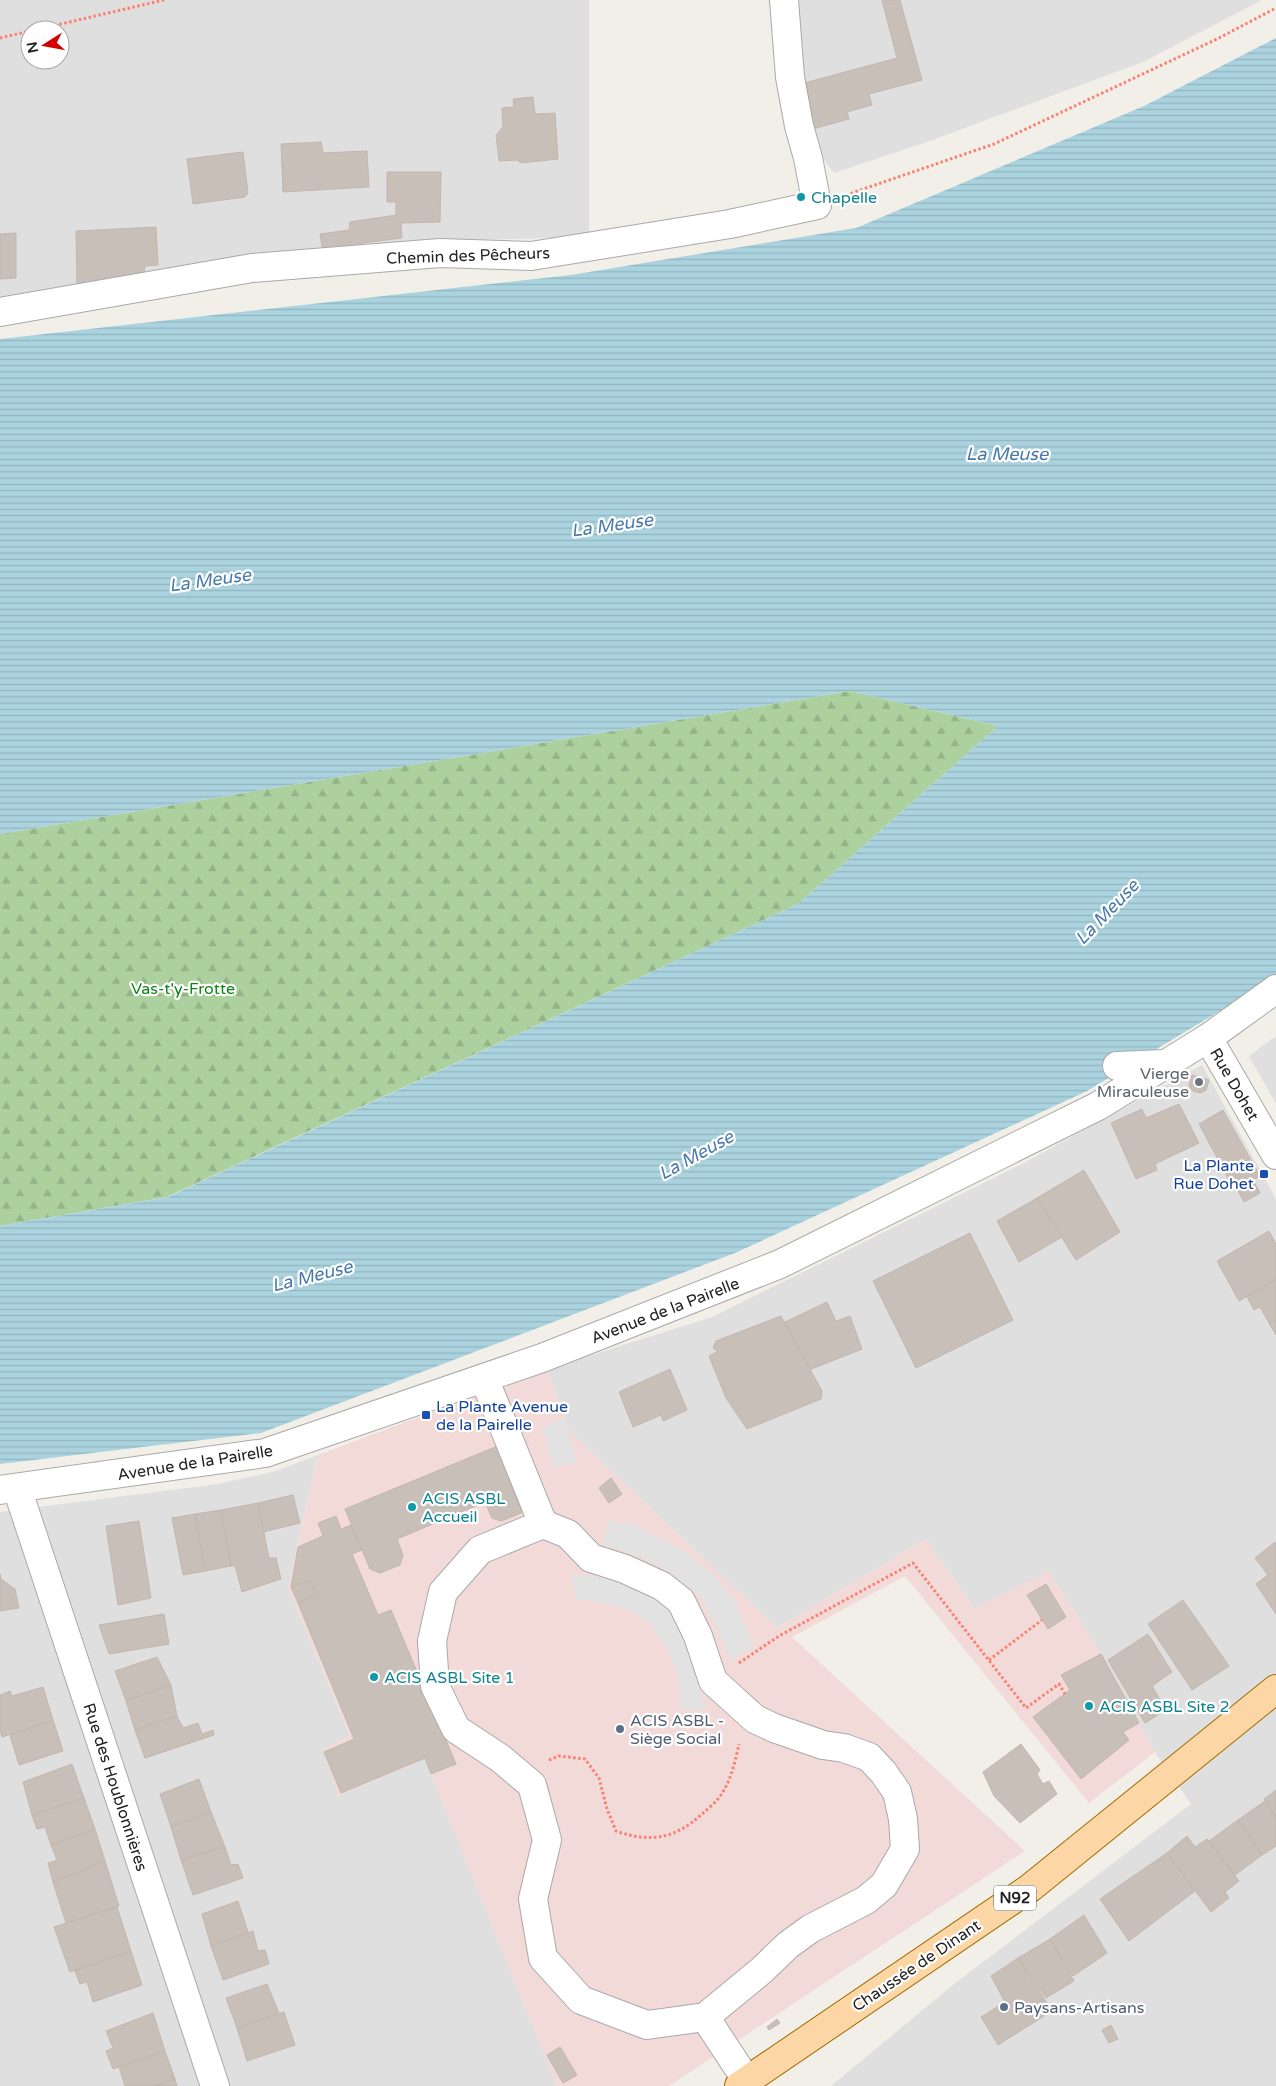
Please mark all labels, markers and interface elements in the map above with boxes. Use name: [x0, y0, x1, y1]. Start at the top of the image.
north arrow: [20, 20, 70, 70]
text: N: [23, 40, 42, 55]
place label: Chapelle: [811, 188, 877, 208]
marker: Chapelle: [795, 191, 807, 203]
street label: Chemin des Pêcheurs: [386, 243, 550, 269]
water label: La Meuse: [966, 443, 1049, 465]
water label: La Meuse: [570, 508, 655, 542]
water label: La Meuse: [168, 563, 253, 597]
water label: La Meuse: [1071, 874, 1144, 949]
park label: Vas-t'y-Frotte: [131, 979, 235, 999]
street label: Rue Dohet: [1205, 1045, 1263, 1124]
place label: Vierge Miraculeuse: [1097, 1064, 1189, 1102]
marker: Vierge Miraculeuse: [1193, 1076, 1205, 1088]
water label: La Meuse: [655, 1125, 738, 1185]
place label: La Plante Rue Dohet: [1173, 1156, 1254, 1194]
marker: La Plante Rue Dohet: [1258, 1168, 1270, 1180]
water label: La Meuse: [269, 1255, 355, 1297]
street label: Avenue de la Pairelle: [588, 1273, 742, 1348]
place label: La Plante Avenue de la Pairelle: [436, 1397, 568, 1435]
marker: La Plante Avenue de la Pairelle: [420, 1409, 432, 1421]
street label: Avenue de la Pairelle: [116, 1441, 274, 1485]
place label: ACIS ASBL Accueil: [422, 1489, 506, 1527]
marker: ACIS ASBL Accueil: [406, 1501, 418, 1513]
place label: ACIS ASBL Site 1: [384, 1668, 515, 1688]
marker: ACIS ASBL Site 1: [368, 1671, 380, 1683]
place label: ACIS ASBL Site 2: [1099, 1697, 1230, 1717]
marker: ACIS ASBL Site 2: [1083, 1700, 1095, 1712]
street label: Rue des Houblonnières: [78, 1701, 152, 1874]
place label: ACIS ASBL - Siège Social: [630, 1711, 724, 1749]
marker: ACIS ASBL - Siège Social: [614, 1723, 626, 1735]
road number: N92: [994, 1886, 1036, 1910]
street label: Chaussée de Dinant: [848, 1915, 985, 2016]
place label: Paysans-Artisans: [1014, 1998, 1144, 2018]
marker: Paysans-Artisans: [998, 2001, 1010, 2013]

